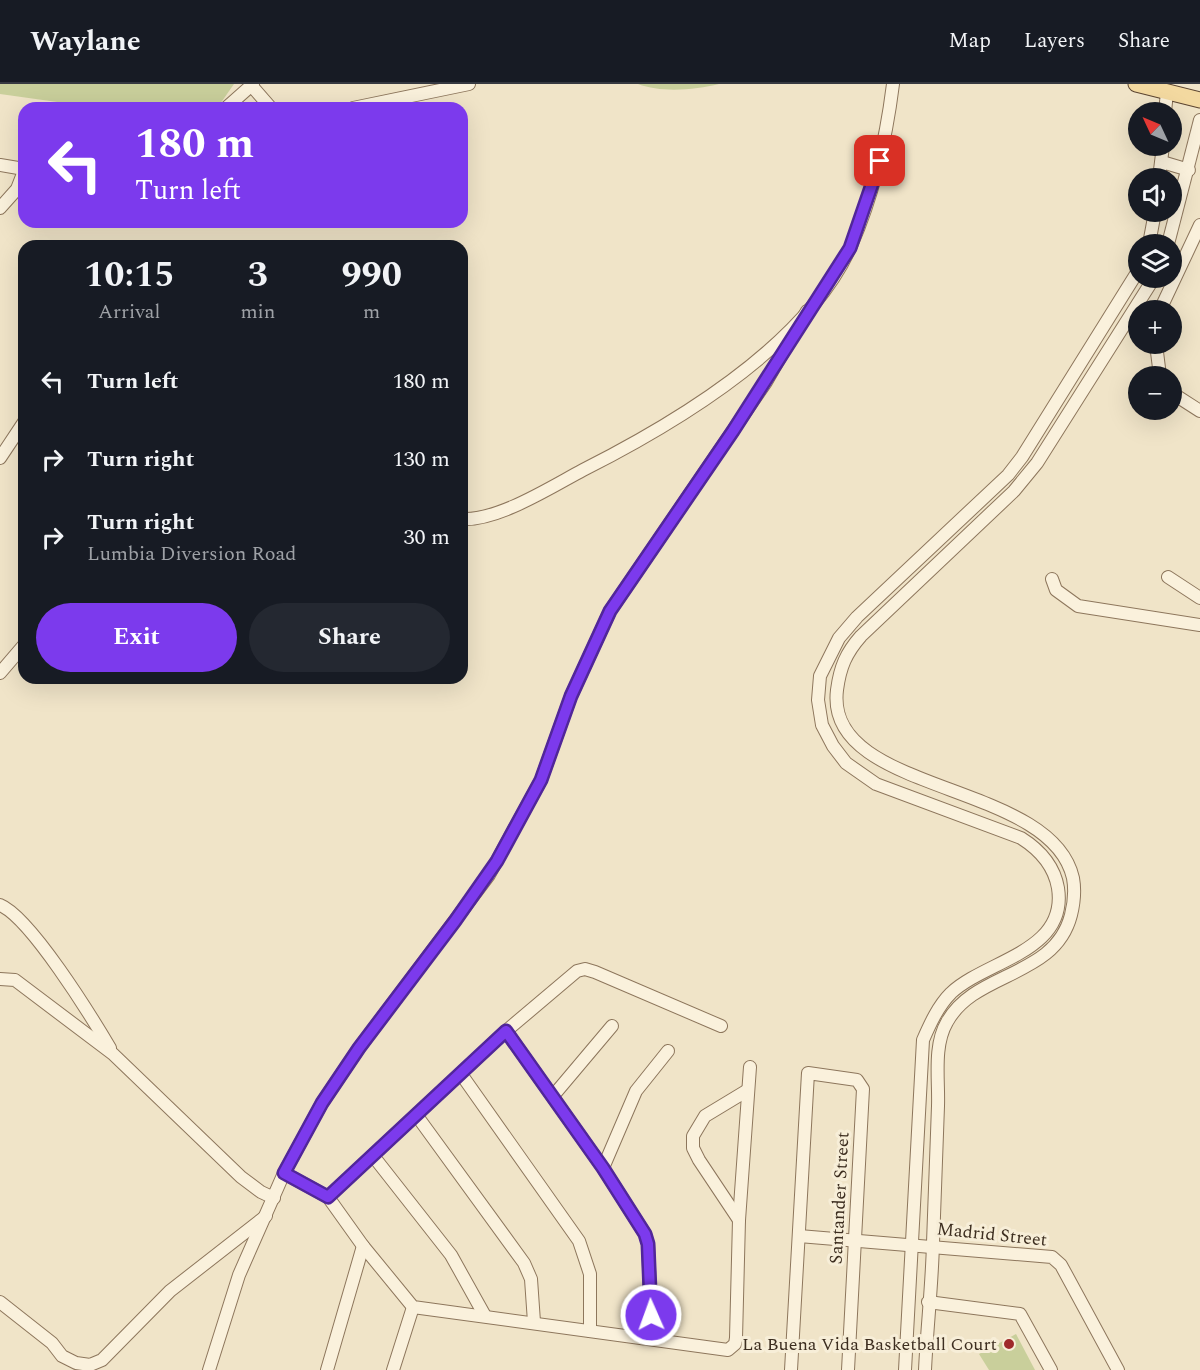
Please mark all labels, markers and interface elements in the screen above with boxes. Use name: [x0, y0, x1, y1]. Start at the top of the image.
text: Waylane: [30, 20, 141, 63]
text: Map: [949, 25, 991, 57]
text: Layers: [1024, 25, 1085, 57]
text: Share: [1118, 25, 1170, 57]
north arrow: [1128, 102, 1182, 156]
map controls: [1128, 102, 1182, 420]
text: 180 m: [135, 113, 254, 176]
icon: left: [36, 126, 114, 204]
pin: [854, 135, 905, 186]
icon: arrive: [863, 144, 896, 177]
button: sound: [1128, 168, 1182, 222]
text: Turn left: [135, 170, 241, 212]
button: layers: [1128, 234, 1182, 288]
text: 10:15: [84, 248, 174, 303]
text: 3: [248, 248, 268, 303]
text: 990: [341, 248, 402, 303]
text: Arrival: [98, 297, 160, 327]
text: min: [240, 297, 275, 327]
text: m: [363, 297, 380, 327]
button: +: [1128, 300, 1182, 354]
icon: left: [36, 365, 69, 398]
text: Turn left: [87, 365, 179, 398]
text: 180 m: [393, 365, 450, 398]
button: −: [1128, 366, 1182, 420]
icon: right: [36, 443, 69, 476]
text: Turn right: [87, 443, 194, 476]
text: 130 m: [393, 443, 450, 476]
text: Turn right: [87, 506, 194, 539]
icon: right: [36, 521, 69, 554]
text: 30 m: [404, 521, 450, 554]
text: Lumbia Diversion Road: [87, 539, 297, 569]
button: Exit: [36, 603, 237, 672]
button: Share: [249, 603, 450, 672]
street label: Santander Street: [823, 1131, 856, 1265]
street label: Madrid Street: [935, 1215, 1048, 1254]
position arrow: [619, 1283, 683, 1347]
place label: La Buena Vida Basketball Court: [742, 1331, 997, 1358]
marker: La Buena Vida Basketball Court: [1002, 1337, 1016, 1351]

